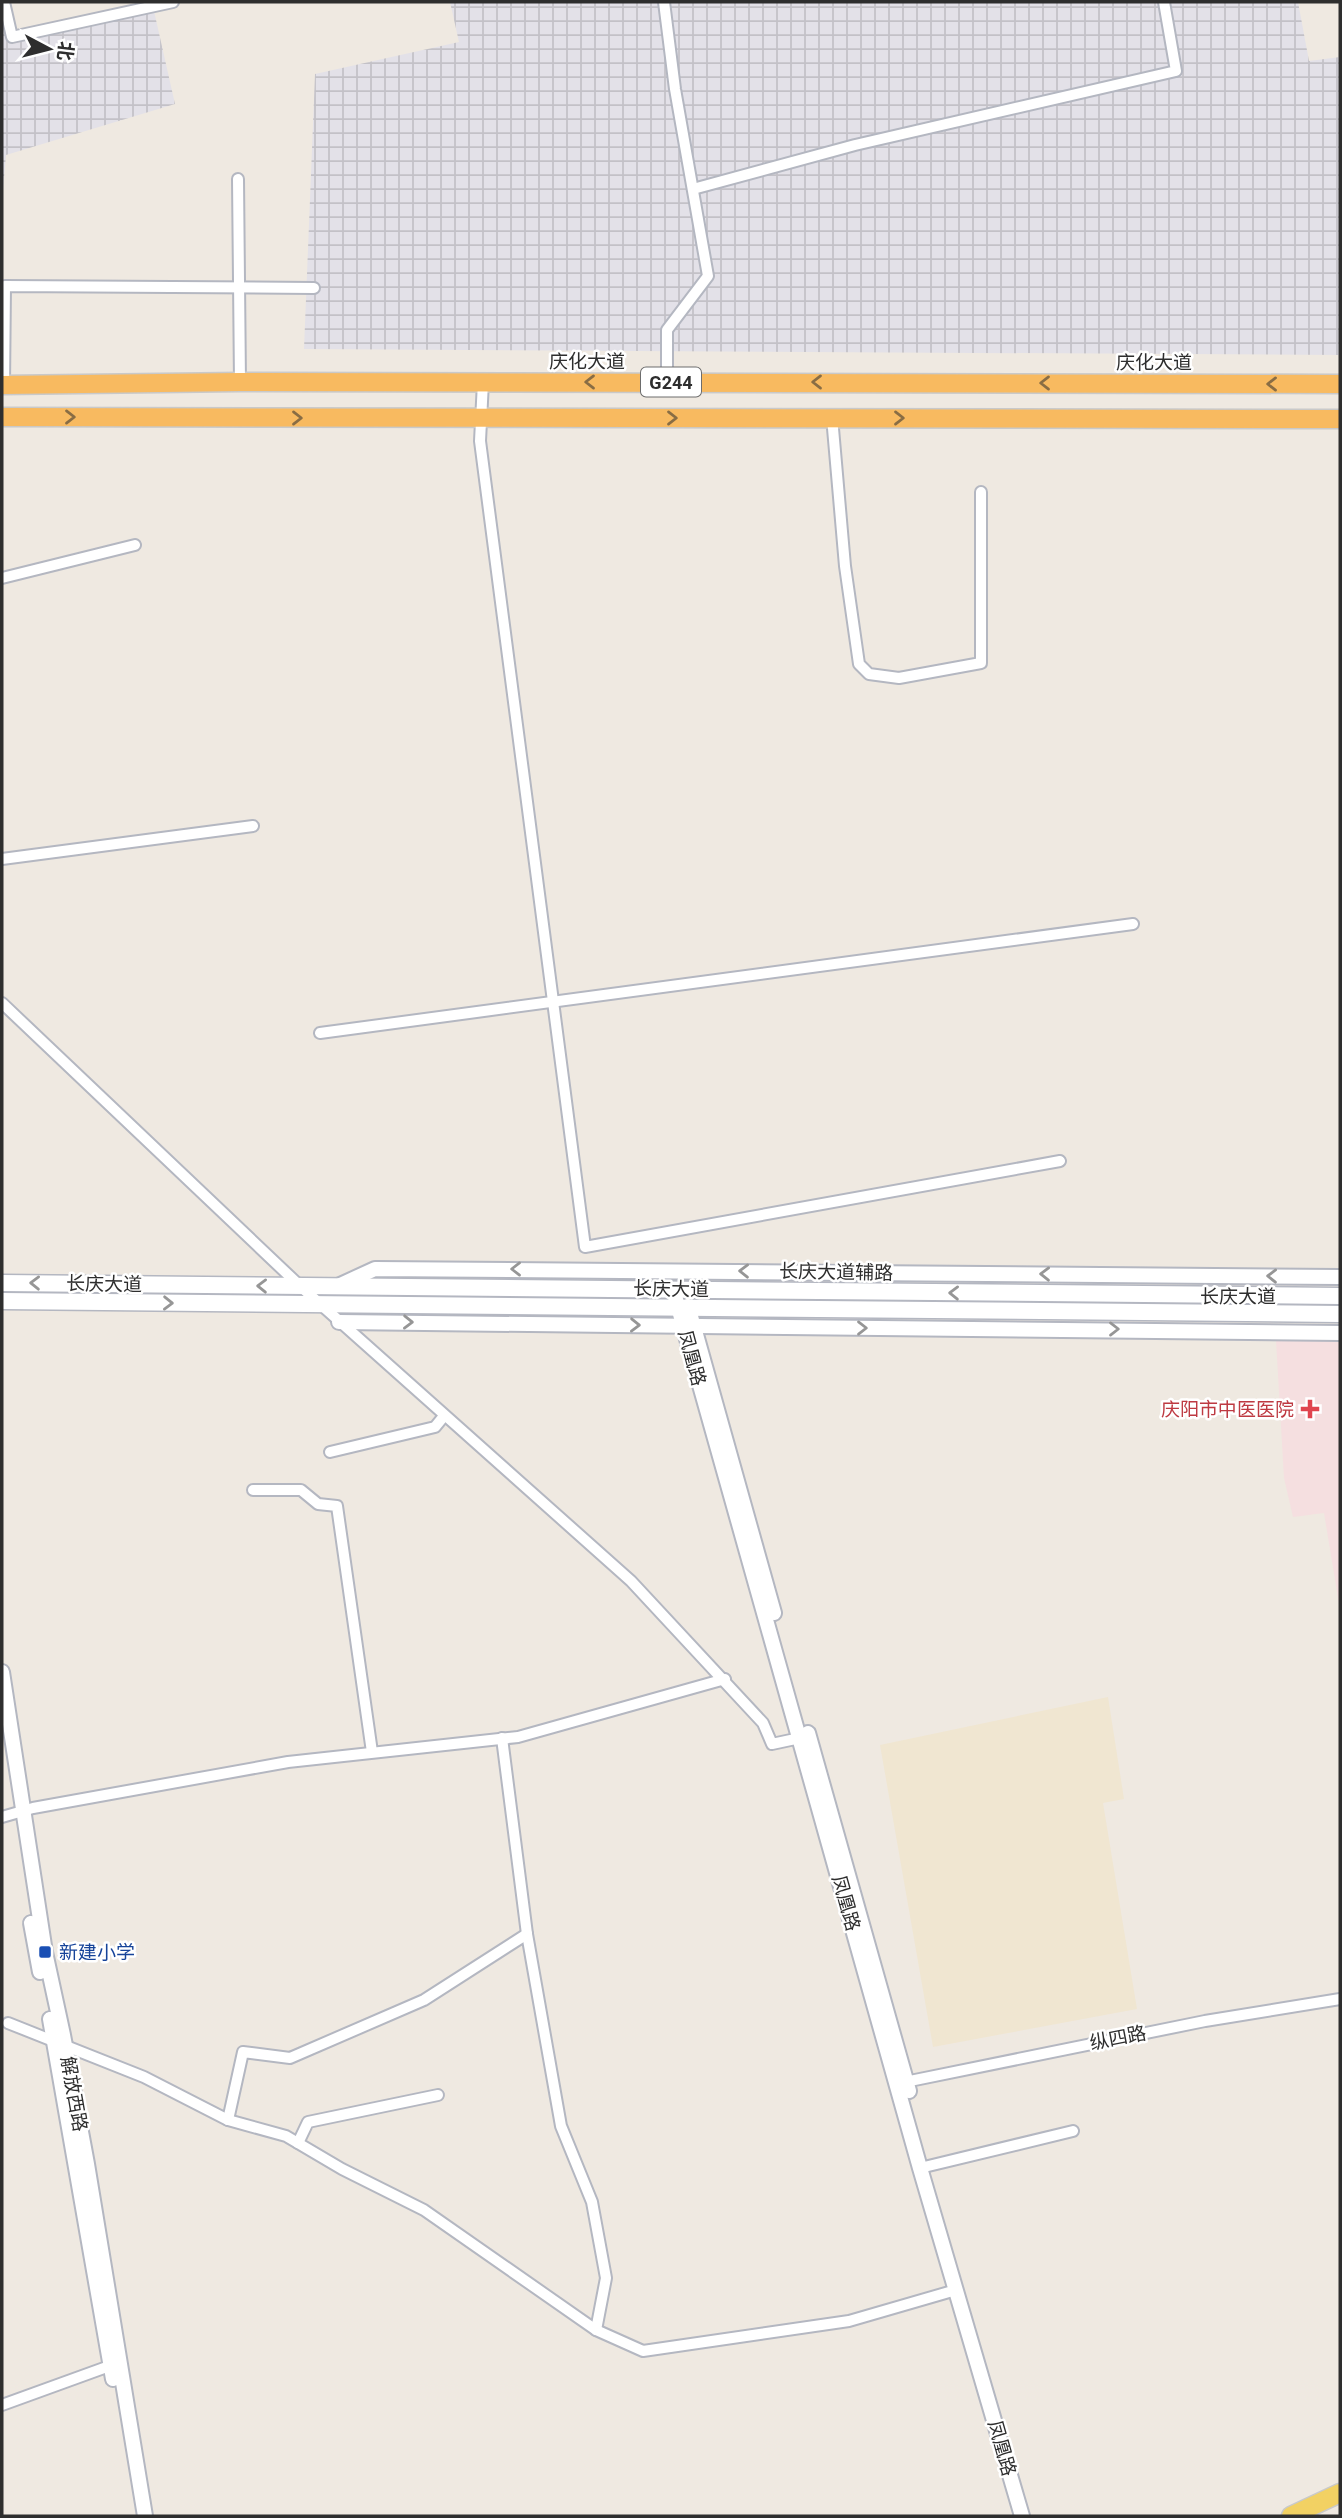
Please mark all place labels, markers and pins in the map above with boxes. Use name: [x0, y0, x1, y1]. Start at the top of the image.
place label: 庆阳市中医医院: [1161, 1398, 1294, 1421]
marker: 庆阳市中医医院: [1300, 1399, 1320, 1419]
place label: 新建小学: [59, 1941, 135, 1964]
marker: 新建小学: [37, 1944, 53, 1960]

